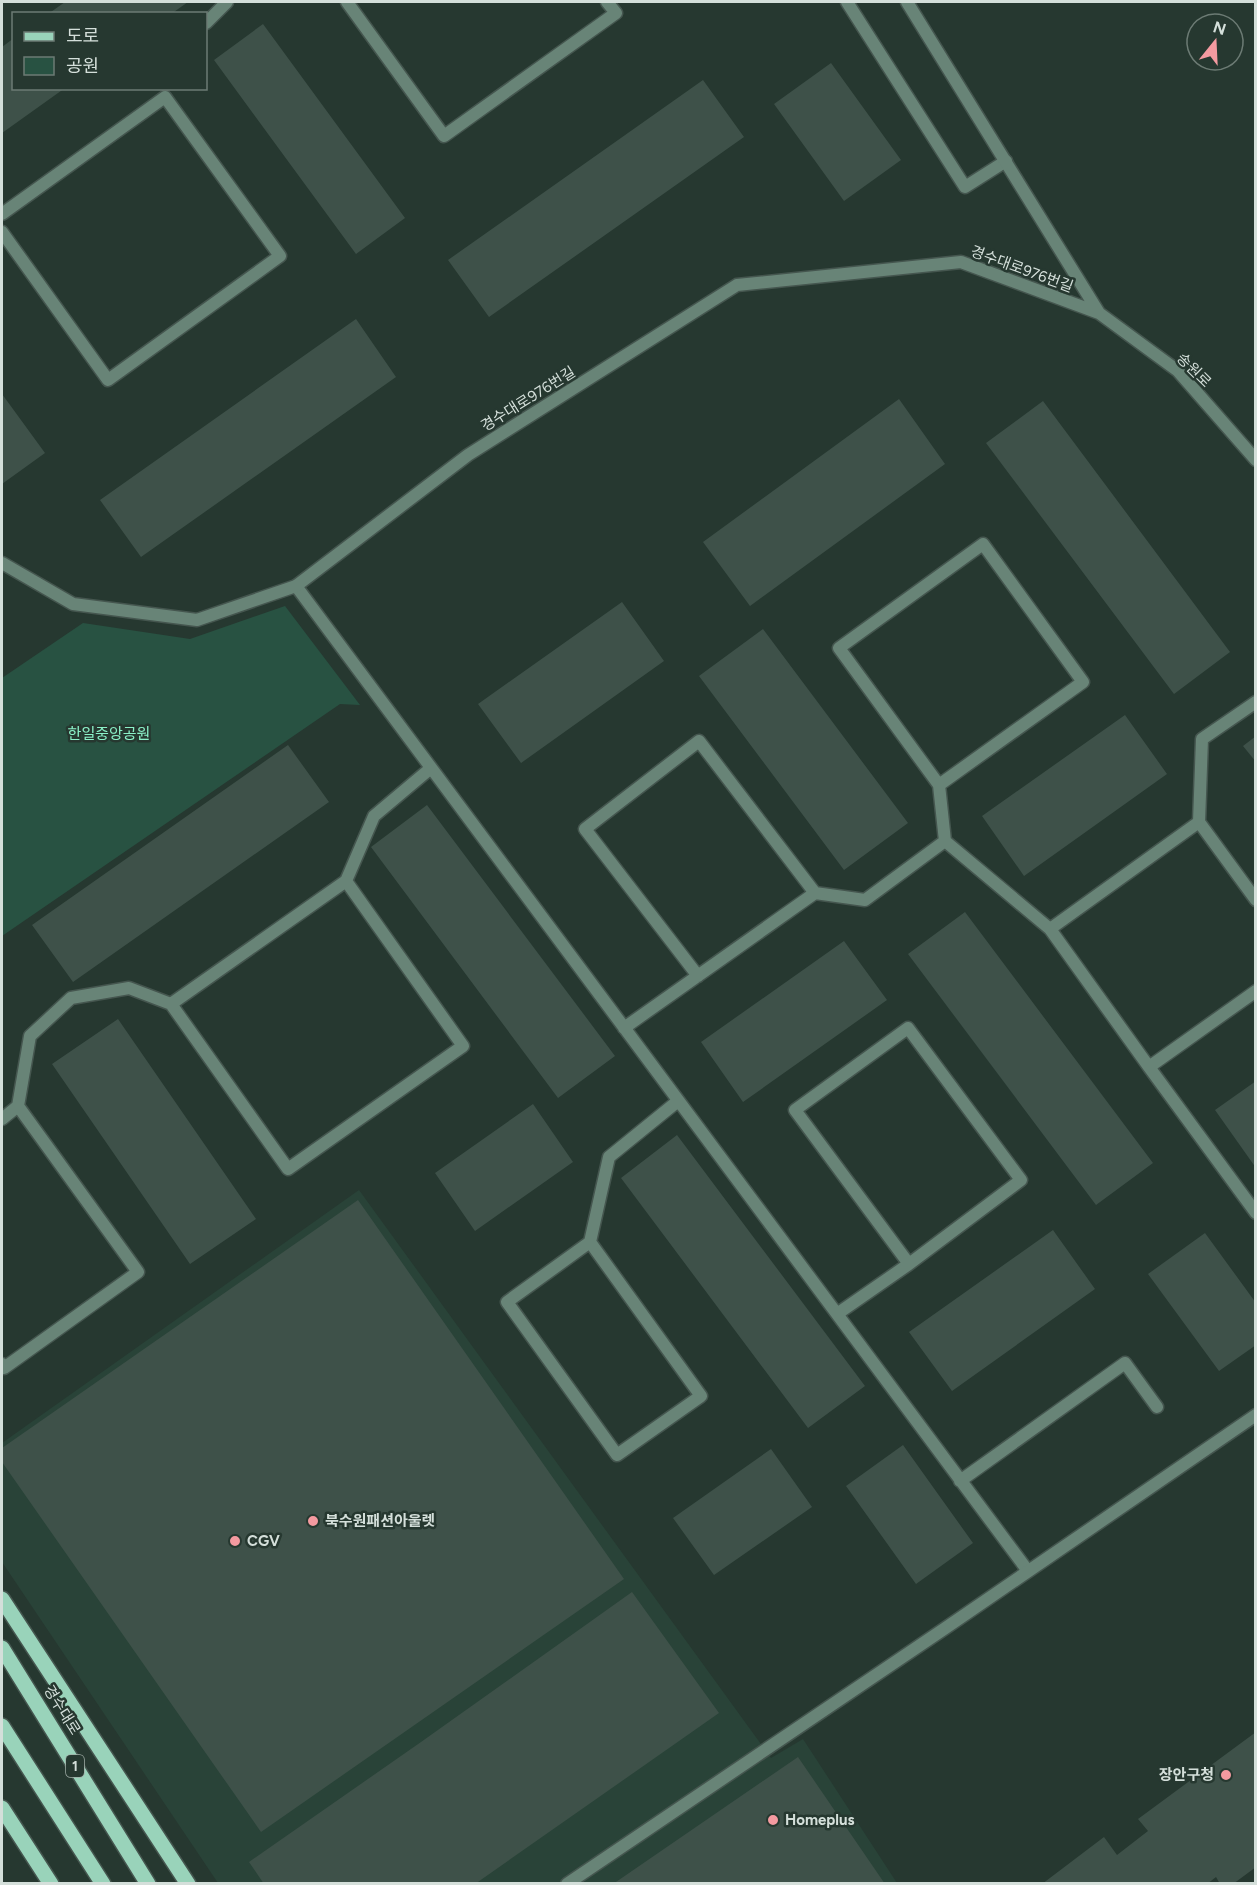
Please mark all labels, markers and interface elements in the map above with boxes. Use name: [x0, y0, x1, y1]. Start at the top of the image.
legend: [12, 12, 207, 90]
north arrow: [1185, 12, 1245, 72]
text: N: [1211, 17, 1228, 39]
text: 도로: [66, 25, 99, 47]
text: 공원: [66, 55, 99, 77]
street label: 경수대로976번길: [968, 242, 1076, 296]
street label: 송원로: [1173, 349, 1215, 391]
street label: 경수대로976번길: [478, 363, 578, 435]
park label: 한일중앙공원: [68, 725, 150, 743]
place label: 북수원패션아울렛: [325, 1512, 435, 1530]
marker: 북수원패션아울렛: [306, 1514, 320, 1528]
place label: CGV: [247, 1532, 280, 1550]
marker: CGV: [228, 1534, 242, 1548]
street label: 경수대로: [40, 1682, 84, 1738]
road number: 1: [66, 1755, 84, 1777]
place label: 장안구청: [1159, 1766, 1214, 1784]
marker: 장안구청: [1219, 1768, 1233, 1782]
place label: Homeplus: [785, 1811, 855, 1829]
marker: Homeplus: [766, 1813, 780, 1827]

